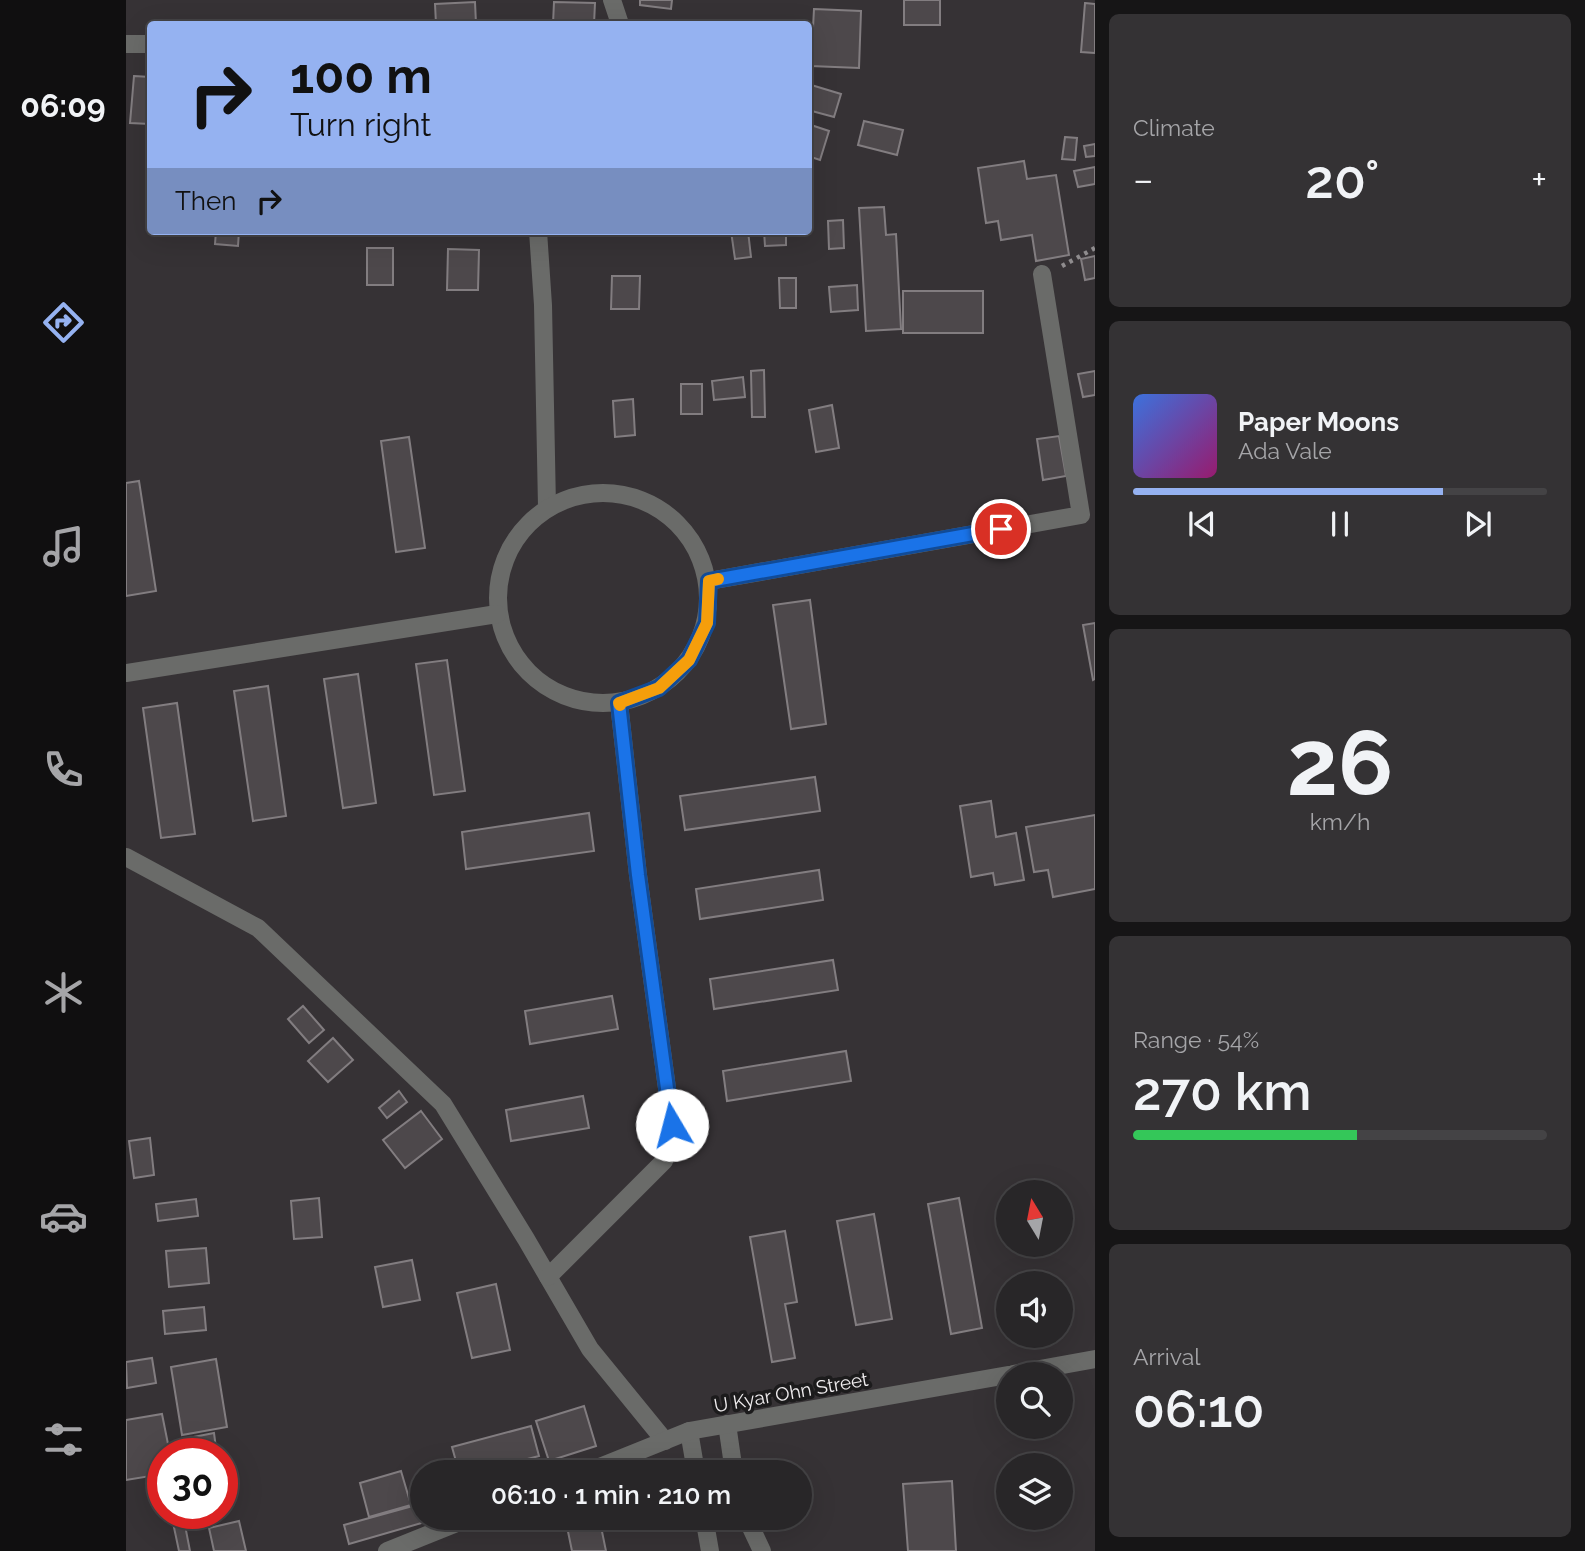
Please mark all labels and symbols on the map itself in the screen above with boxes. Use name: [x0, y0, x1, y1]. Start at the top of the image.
pin: [971, 499, 1031, 559]
position arrow: [635, 1088, 709, 1162]
north arrow: [996, 1180, 1073, 1256]
street label: U Kyar Ohn Street: [712, 1368, 870, 1416]
speed limit sign: 30: [147, 1438, 238, 1529]

